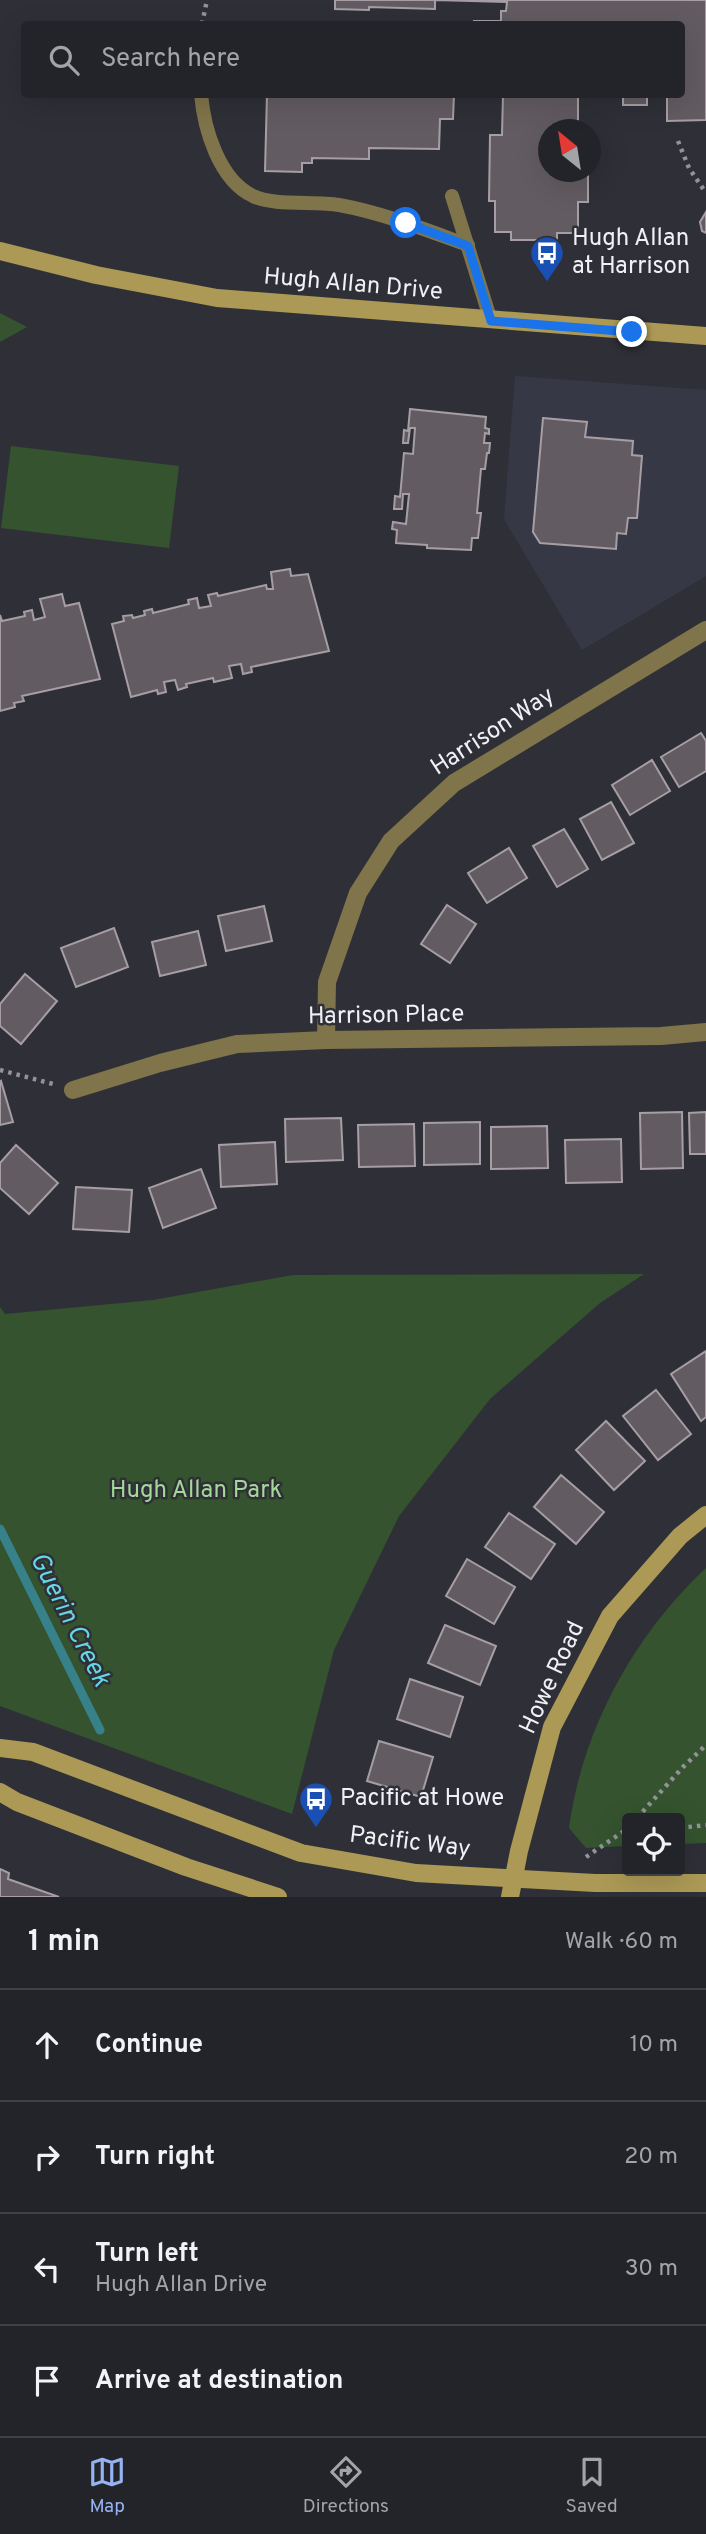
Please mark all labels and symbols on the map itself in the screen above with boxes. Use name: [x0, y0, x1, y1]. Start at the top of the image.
north arrow: [538, 119, 601, 182]
route start: [390, 207, 421, 238]
place label: Hugh Allan at Harrison: [572, 224, 690, 282]
bus stop icon: Hugh Allan at Harrison: [528, 234, 566, 283]
street label: Hugh Allan Drive: [262, 262, 444, 308]
route end: [616, 316, 647, 347]
street label: Harrison Way: [426, 681, 560, 783]
street label: Harrison Place: [308, 1000, 464, 1032]
park label: Hugh Allan Park: [110, 1476, 282, 1506]
water label: Guerin Creek: [21, 1547, 117, 1694]
street label: Howe Road: [514, 1617, 592, 1739]
bus stop icon: Pacific at Howe: [297, 1780, 335, 1829]
place label: Pacific at Howe: [340, 1784, 504, 1814]
street label: Pacific Way: [348, 1821, 472, 1865]

